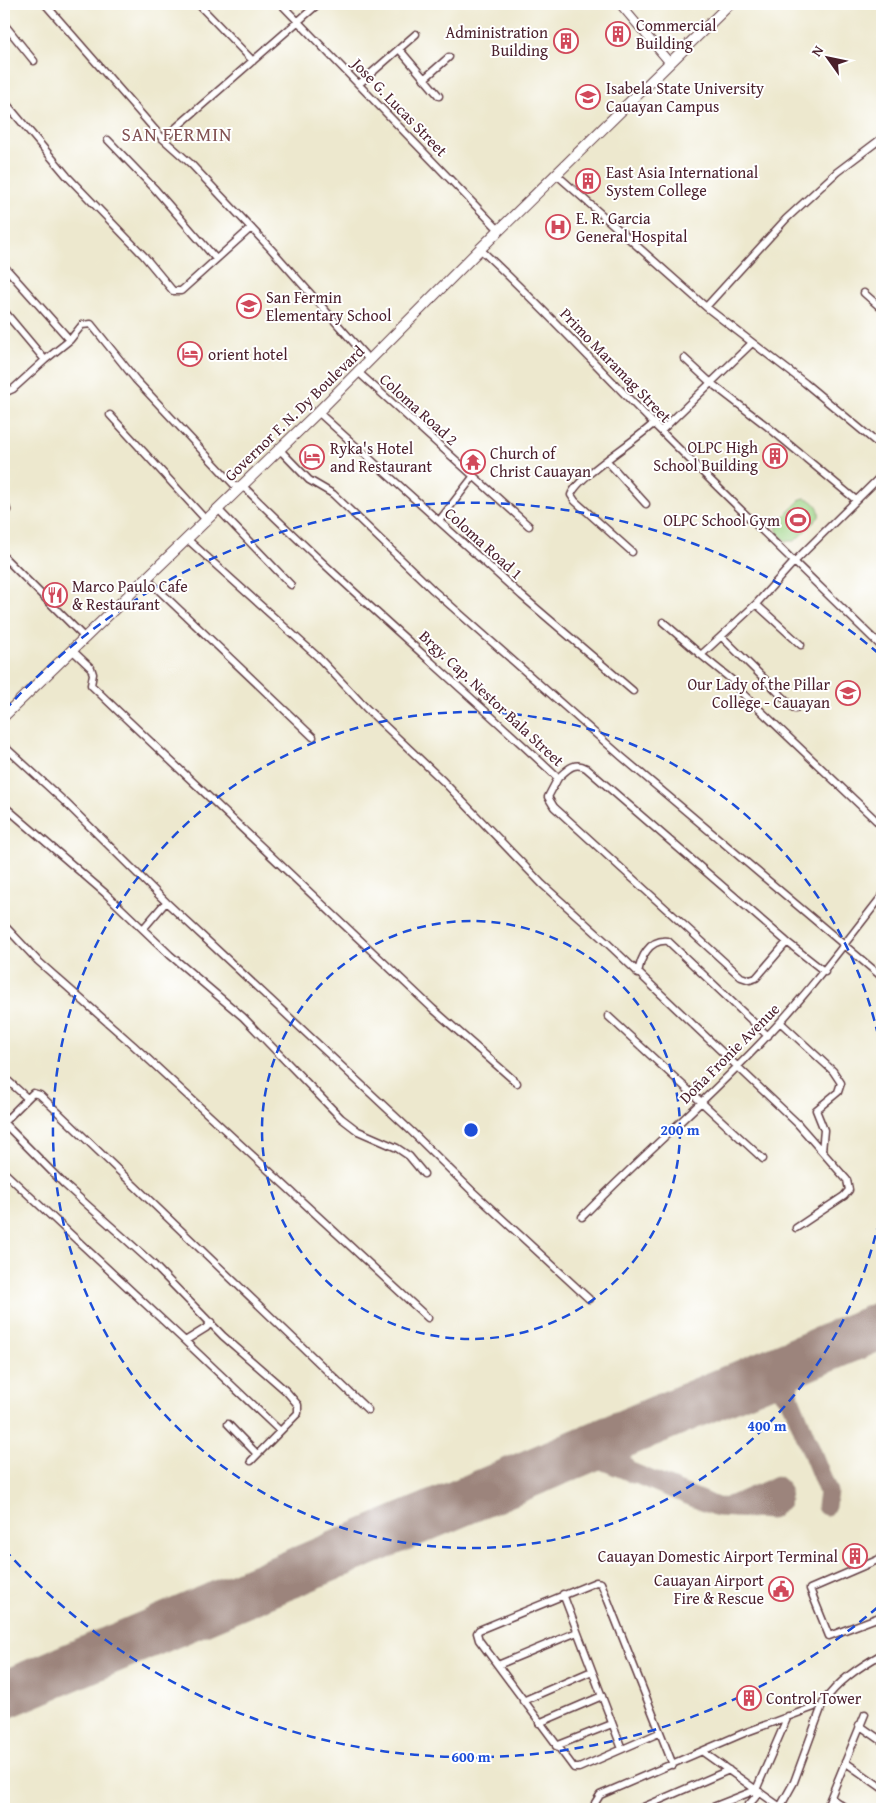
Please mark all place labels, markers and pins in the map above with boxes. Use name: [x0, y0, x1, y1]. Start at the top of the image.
place label: Commercial Building: [636, 13, 717, 55]
place label: Administration Building: [445, 20, 548, 62]
building icon: Commercial Building: [605, 21, 631, 47]
building icon: Administration Building: [553, 28, 579, 54]
place label: Isabela State University Cauayan Campus: [606, 76, 764, 118]
school or university icon: Isabela State University Cauayan Campus: [575, 84, 601, 110]
place label: East Asia International System College: [606, 160, 759, 202]
building icon: East Asia International System College: [575, 168, 601, 194]
place label: E. R. Garcia General Hospital: [576, 206, 688, 248]
hospital icon: E. R. Garcia General Hospital: [545, 214, 571, 240]
place label: San Fermin Elementary School: [266, 285, 392, 327]
school or university icon: San Fermin Elementary School: [236, 293, 262, 319]
hotel icon: orient hotel: [177, 341, 203, 367]
place label: orient hotel: [208, 342, 288, 366]
place label: OLPC High School Building: [653, 435, 758, 477]
place label: Ryka's Hotel and Restaurant: [330, 436, 433, 478]
place label: Church of Christ Cauayan: [490, 441, 591, 483]
building icon: OLPC High School Building: [762, 443, 788, 469]
hotel icon: Ryka's Hotel and Restaurant: [299, 444, 325, 470]
temple icon: Church of Christ Cauayan: [460, 449, 486, 475]
sports icon: OLPC School Gym: [785, 507, 811, 533]
place label: OLPC School Gym: [663, 508, 780, 532]
place label: Marco Paulo Cafe & Restaurant: [72, 574, 188, 616]
restaurant icon: Marco Paulo Cafe & Restaurant: [42, 582, 68, 608]
place label: Our Lady of the Pillar College - Cauayan: [687, 672, 830, 714]
school or university icon: Our Lady of the Pillar College - Cauayan: [835, 680, 861, 706]
centre of rings: [462, 1121, 480, 1139]
building icon: Cauayan Domestic Airport Terminal: [842, 1543, 868, 1569]
place label: Cauayan Domestic Airport Terminal: [598, 1544, 839, 1568]
place label: Cauayan Airport Fire & Rescue: [654, 1568, 764, 1610]
public building icon: Cauayan Airport Fire & Rescue: [768, 1576, 794, 1602]
building icon: Control Tower: [736, 1685, 762, 1711]
place label: Control Tower: [766, 1686, 862, 1710]

